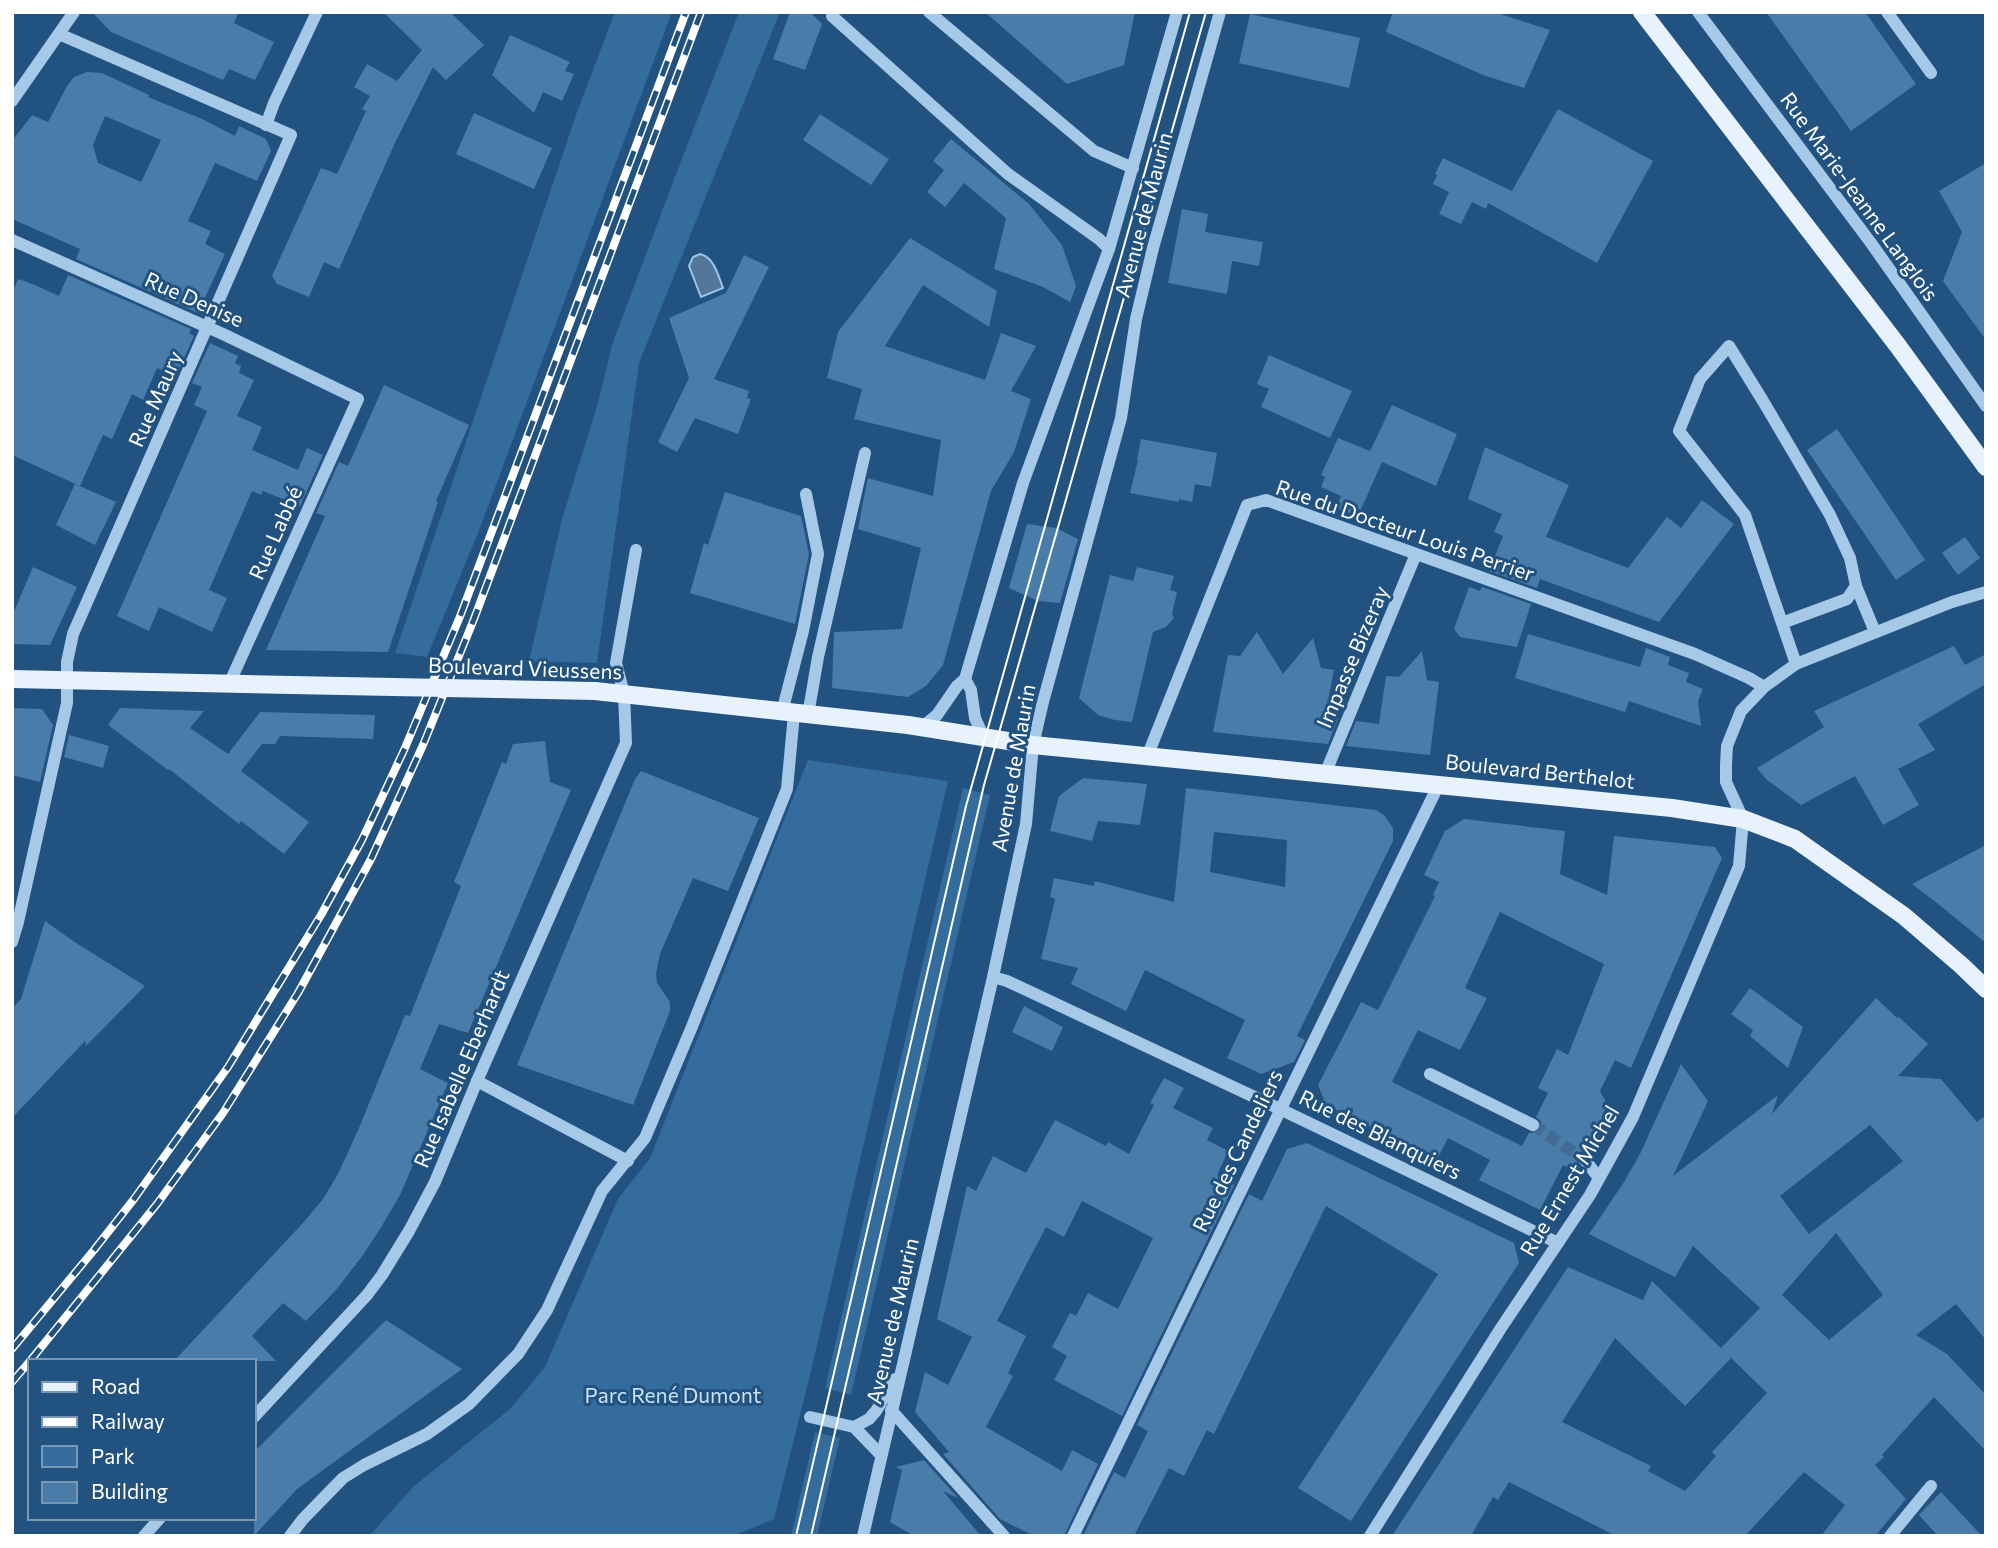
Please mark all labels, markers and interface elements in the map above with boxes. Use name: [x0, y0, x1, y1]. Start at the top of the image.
street label: Rue Marie-Jeanne Langlois: [1776, 87, 1944, 305]
street label: Avenue de Maurin: [1109, 129, 1177, 300]
street label: Rue Denise: [141, 266, 248, 331]
street label: Rue Maury: [122, 346, 187, 450]
street label: Rue du Docteur Louis Perrier: [1273, 474, 1538, 586]
street label: Rue Labbé: [243, 482, 306, 583]
street label: Impasse Bizeray: [1310, 581, 1393, 731]
street label: Boulevard Vieussens: [428, 652, 622, 683]
street label: Avenue de Maurin: [985, 682, 1040, 853]
street label: Boulevard Berthelot: [1444, 748, 1636, 793]
street label: Rue Isabelle Eberhardt: [408, 966, 514, 1171]
street label: Rue des Candeliers: [1186, 1065, 1287, 1236]
street label: Rue des Blanquiers: [1295, 1084, 1466, 1184]
street label: Rue Ernest Michel: [1514, 1100, 1624, 1260]
street label: Avenue de Maurin: [860, 1235, 923, 1406]
legend: [28, 1359, 256, 1520]
text: Road: [91, 1373, 140, 1398]
park label: Parc René Dumont: [585, 1382, 761, 1407]
text: Railway: [91, 1408, 165, 1433]
text: Park: [91, 1443, 135, 1468]
text: Building: [91, 1478, 168, 1503]

